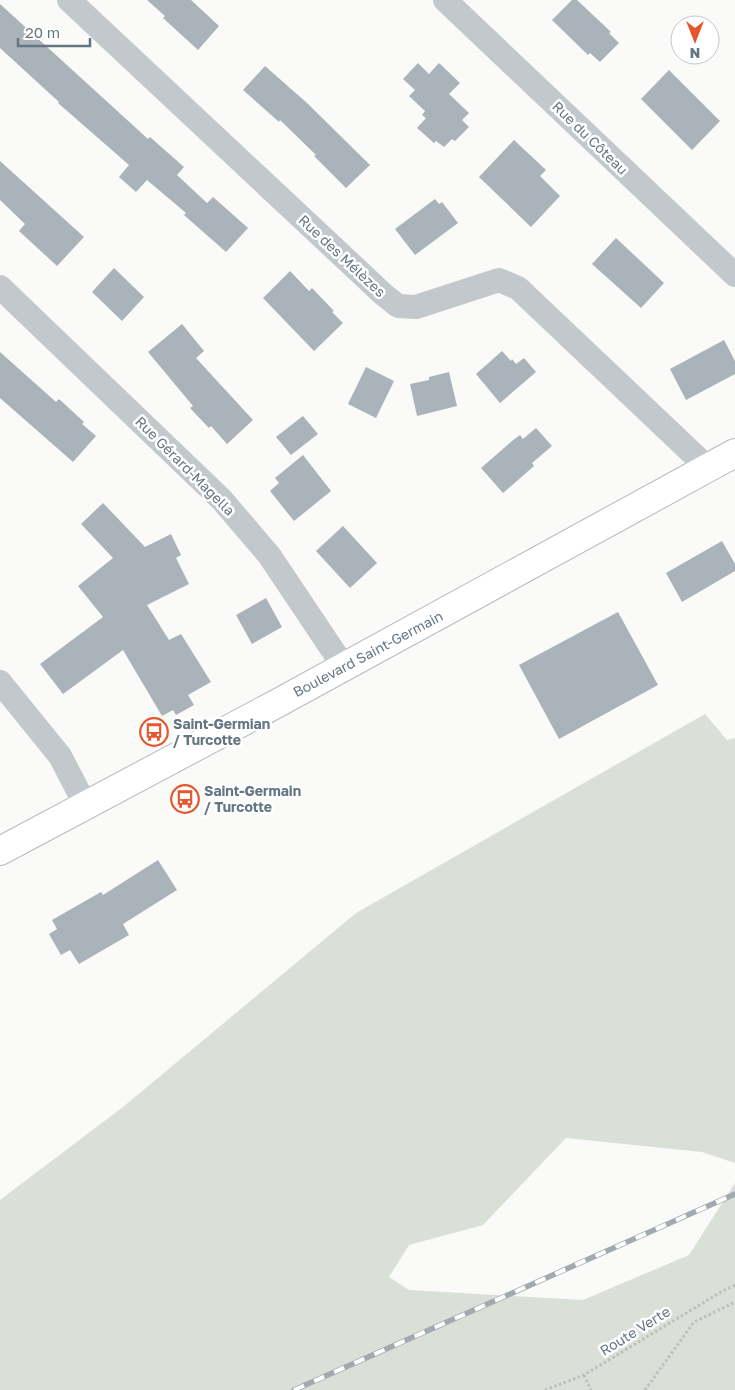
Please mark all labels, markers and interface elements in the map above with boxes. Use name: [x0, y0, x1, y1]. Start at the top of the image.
scale bar: [18, 15, 90, 47]
north arrow: [670, 15, 720, 65]
text: 20 m: [25, 23, 60, 41]
text: N: [690, 45, 700, 62]
street label: Rue du Côteau: [549, 98, 631, 178]
street label: Rue des Mélèzes: [295, 211, 389, 300]
street label: Rue Gérard-Magella: [132, 412, 239, 519]
street label: Boulevard Saint-Germain: [290, 607, 446, 700]
place label: Saint-Germian / Turcotte: [173, 715, 270, 748]
bus stop icon: Saint-Germian / Turcotte: [139, 717, 169, 747]
place label: Saint-Germain / Turcotte: [204, 782, 301, 815]
bus stop icon: Saint-Germain / Turcotte: [170, 784, 200, 814]
street label: Route Verte: [596, 1302, 673, 1359]

